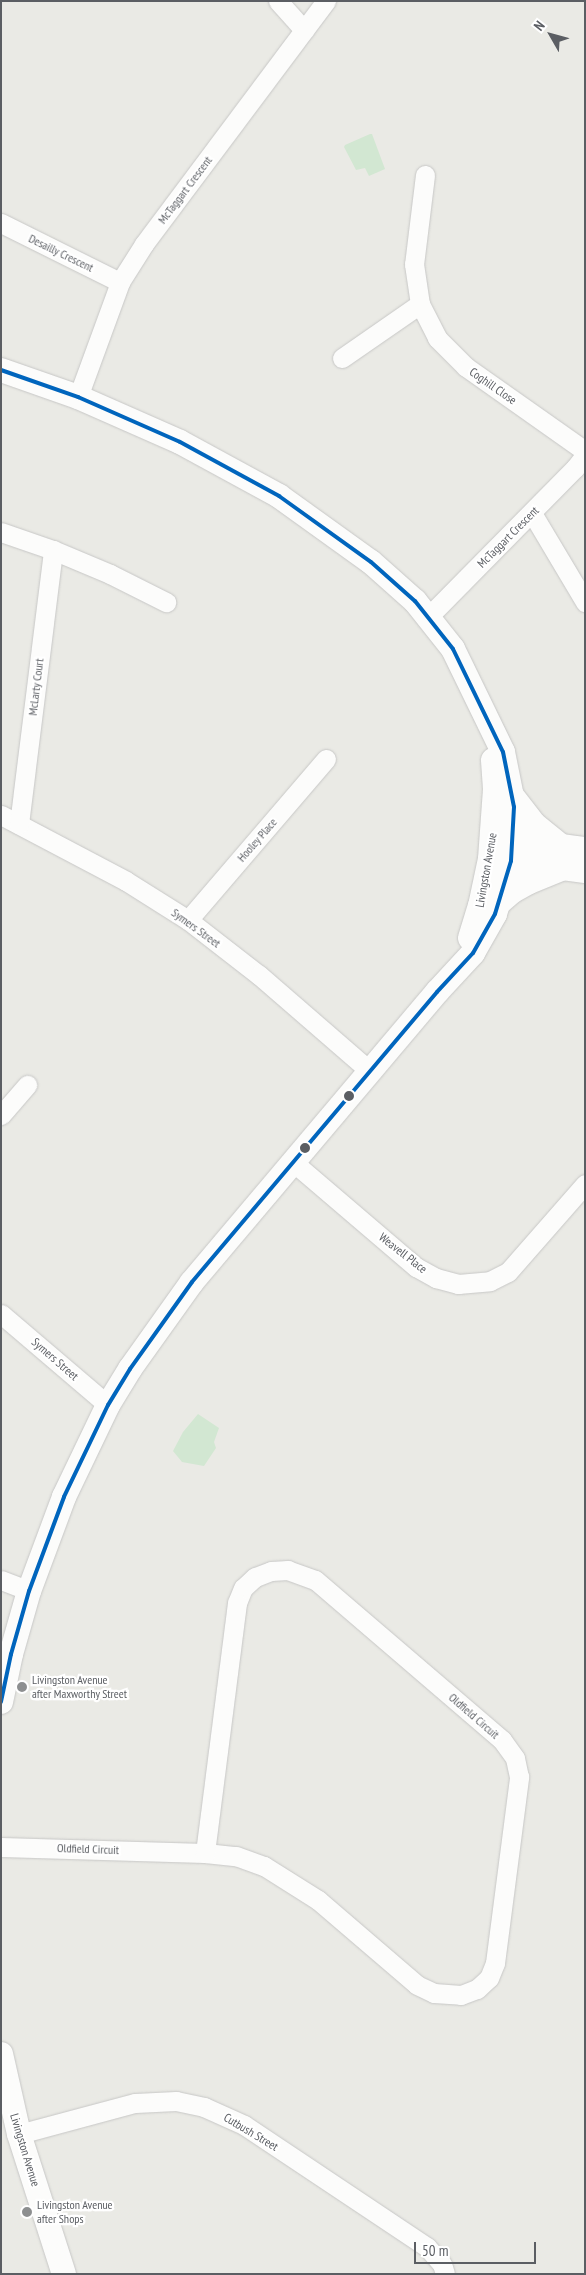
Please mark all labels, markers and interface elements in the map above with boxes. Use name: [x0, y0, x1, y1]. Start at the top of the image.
north arrow: [526, 10, 576, 60]
text: N: [530, 17, 549, 34]
street label: McTaggart Crescent: [155, 153, 215, 227]
street label: Desailly Crescent: [26, 231, 96, 275]
street label: Coghill Close: [467, 365, 519, 407]
street label: McTaggart Crescent: [474, 503, 542, 571]
street label: McLarty Court: [25, 657, 47, 717]
street label: Hooley Place: [234, 815, 280, 865]
street label: Livingston Avenue: [472, 831, 500, 909]
street label: Symers Street: [169, 905, 223, 951]
unlabelled marker: [344, 1091, 354, 1101]
unlabelled marker: [300, 1143, 310, 1153]
street label: Weavell Place: [376, 1230, 430, 1276]
street label: Symers Street: [29, 1335, 81, 1383]
place label: Livingston Avenue after Maxworthy Street: [32, 1673, 127, 1701]
marker: Livingston Avenue after Maxworthy Street: [16, 1681, 28, 1693]
street label: Oldfield Circuit: [446, 1690, 502, 1742]
street label: Oldfield Circuit: [57, 1841, 119, 1857]
street label: Cutbush Street: [221, 2110, 281, 2154]
street label: Livingston Avenue: [7, 2112, 43, 2188]
place label: Livingston Avenue after Shops: [37, 2198, 113, 2226]
marker: Livingston Avenue after Shops: [21, 2206, 33, 2218]
scale bar: [416, 2232, 538, 2264]
text: 50 m: [422, 2241, 448, 2260]

